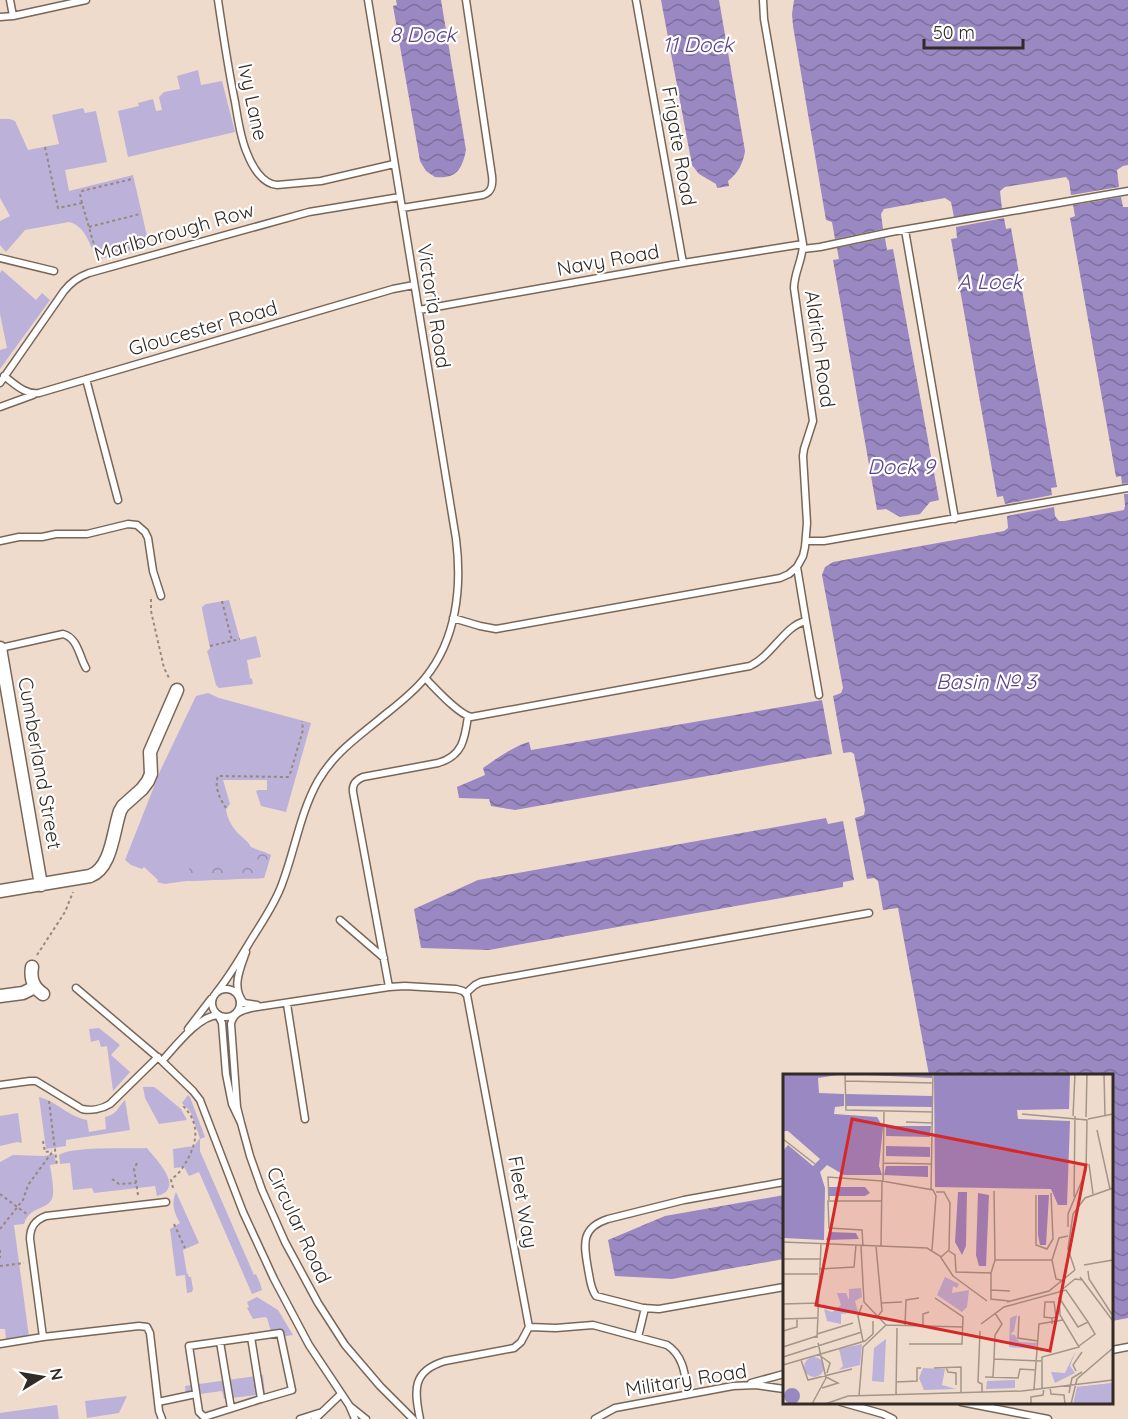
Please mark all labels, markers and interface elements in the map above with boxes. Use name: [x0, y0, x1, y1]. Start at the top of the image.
scale bar: [924, 12, 1023, 50]
water label: 8 Dock: [389, 21, 458, 47]
text: 50 m: [933, 21, 975, 44]
water label: 11 Dock: [662, 31, 735, 57]
street label: Ivy Lane: [233, 61, 274, 143]
street label: Frigate Road: [657, 84, 702, 208]
street label: Marlborough Row: [91, 197, 257, 266]
street label: Navy Road: [555, 238, 661, 281]
street label: Victoria Road: [412, 242, 457, 370]
water label: A Lock: [957, 268, 1024, 294]
street label: Aldrich Road: [800, 289, 841, 409]
street label: Gloucester Road: [126, 294, 280, 361]
water label: Dock 9: [867, 453, 937, 479]
water label: Basin № 3: [936, 668, 1038, 694]
street label: Cumberland Street: [13, 675, 68, 851]
inset map: [783, 1074, 1113, 1404]
street label: Fleet Way: [503, 1154, 544, 1250]
street label: Circular Road: [262, 1162, 337, 1287]
north arrow: [12, 1347, 72, 1407]
street label: Military Road: [623, 1358, 748, 1401]
text: N: [46, 1366, 68, 1382]

